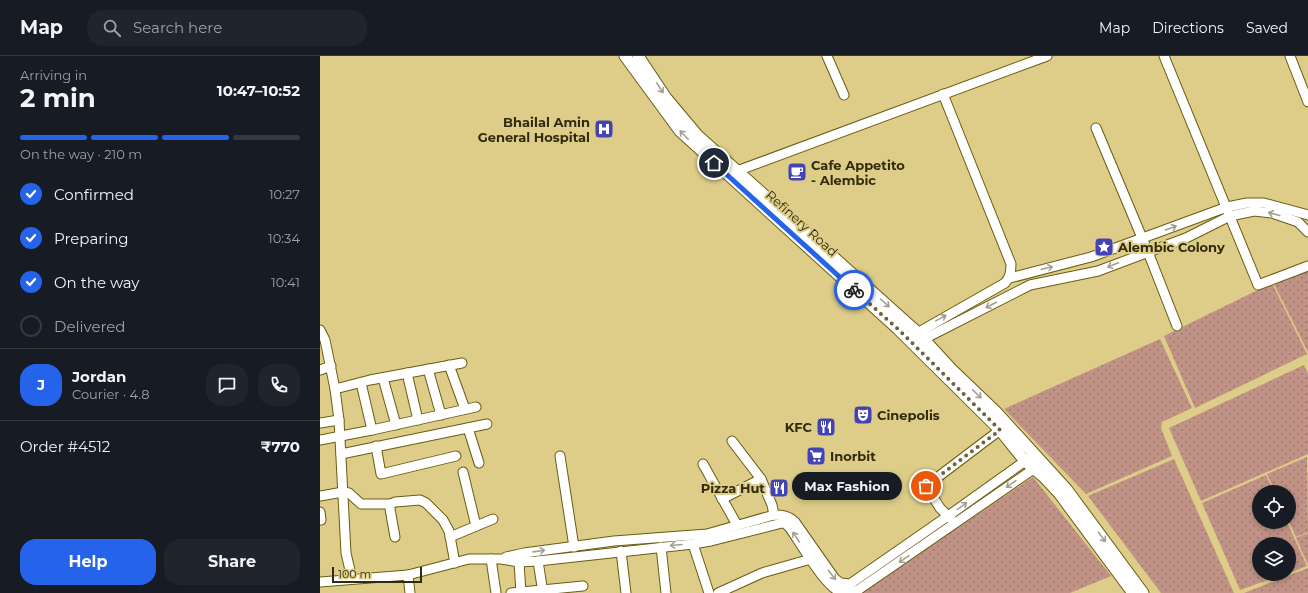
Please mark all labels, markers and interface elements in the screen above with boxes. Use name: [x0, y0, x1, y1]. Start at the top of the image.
search box: [87, 10, 367, 46]
text: Map: [20, 16, 63, 39]
icon: search: [101, 17, 123, 39]
text: Search here: [133, 18, 222, 37]
text: Map: [1099, 19, 1130, 37]
text: Directions: [1152, 19, 1224, 37]
text: Saved: [1246, 19, 1288, 37]
text: Arriving in: [20, 67, 87, 83]
text: 10:47–10:52: [217, 81, 300, 100]
text: 2 min: [20, 82, 96, 114]
one-way arrow: [656, 82, 664, 93]
place label: Bhailal Amin General Hospital: [478, 114, 590, 145]
hospital icon: Bhailal Amin General Hospital: [593, 118, 615, 140]
one-way arrow: [680, 130, 689, 140]
text: On the way · 210 m: [20, 146, 142, 162]
pin: [697, 146, 731, 180]
icon: home: [703, 152, 725, 174]
place label: Cafe Appetito - Alembic: [811, 157, 905, 188]
cafe icon: Cafe Appetito - Alembic: [786, 161, 808, 183]
icon: check: [20, 183, 42, 205]
text: Confirmed: [54, 185, 134, 204]
text: 10:27: [269, 186, 300, 202]
street label: Refinery Road: [763, 186, 841, 260]
one-way arrow: [1268, 210, 1281, 218]
one-way arrow: [1164, 223, 1176, 231]
icon: check: [20, 227, 42, 249]
text: Preparing: [54, 229, 129, 248]
text: 10:34: [268, 230, 300, 246]
place icon: Alembic Colony: [1093, 236, 1115, 258]
place label: Alembic Colony: [1117, 239, 1225, 255]
one-way arrow: [1108, 262, 1120, 270]
one-way arrow: [1041, 264, 1054, 271]
courier: [834, 270, 874, 310]
icon: check: [20, 271, 42, 293]
text: On the way: [54, 273, 139, 292]
text: 10:41: [271, 274, 300, 290]
icon: bike: [843, 279, 865, 301]
one-way arrow: [880, 298, 890, 308]
one-way arrow: [985, 302, 997, 309]
one-way arrow: [935, 314, 947, 322]
text: Delivered: [54, 317, 126, 336]
button: chat: [206, 364, 248, 406]
button: phone: [258, 364, 300, 406]
text: Jordan: [72, 367, 126, 386]
text: J: [37, 375, 45, 394]
text: Courier · 4.8: [72, 386, 150, 402]
one-way arrow: [972, 389, 982, 398]
theatre icon: Cinepolis: [852, 404, 874, 426]
place label: Cinepolis: [877, 407, 940, 423]
restaurant icon: KFC: [815, 416, 837, 438]
place label: KFC: [785, 419, 813, 435]
text: Order #4512: [20, 437, 110, 456]
text: ₹770: [261, 437, 300, 456]
supermarket icon: Inorbit: [805, 445, 827, 467]
place label: Inorbit: [830, 448, 876, 464]
pin: [909, 469, 943, 503]
callout: Max Fashion: [792, 472, 902, 500]
icon: bag: [915, 475, 937, 497]
restaurant icon: Pizza Hut: [768, 477, 790, 499]
text: Max Fashion: [804, 478, 890, 494]
place label: Pizza Hut: [701, 480, 765, 496]
one-way arrow: [1005, 480, 1016, 488]
map controls: [1252, 485, 1296, 581]
button: locate: [1252, 485, 1296, 529]
one-way arrow: [957, 502, 968, 510]
one-way arrow: [1098, 531, 1106, 542]
one-way arrow: [792, 532, 800, 543]
button: layers: [1252, 537, 1296, 581]
button: Help: [20, 539, 156, 585]
button: Share: [164, 539, 300, 585]
one-way arrow: [670, 542, 683, 549]
one-way arrow: [532, 548, 545, 555]
one-way arrow: [898, 555, 910, 563]
scale bar: [332, 565, 422, 584]
text: 100 m: [338, 567, 371, 581]
one-way arrow: [828, 569, 837, 580]

